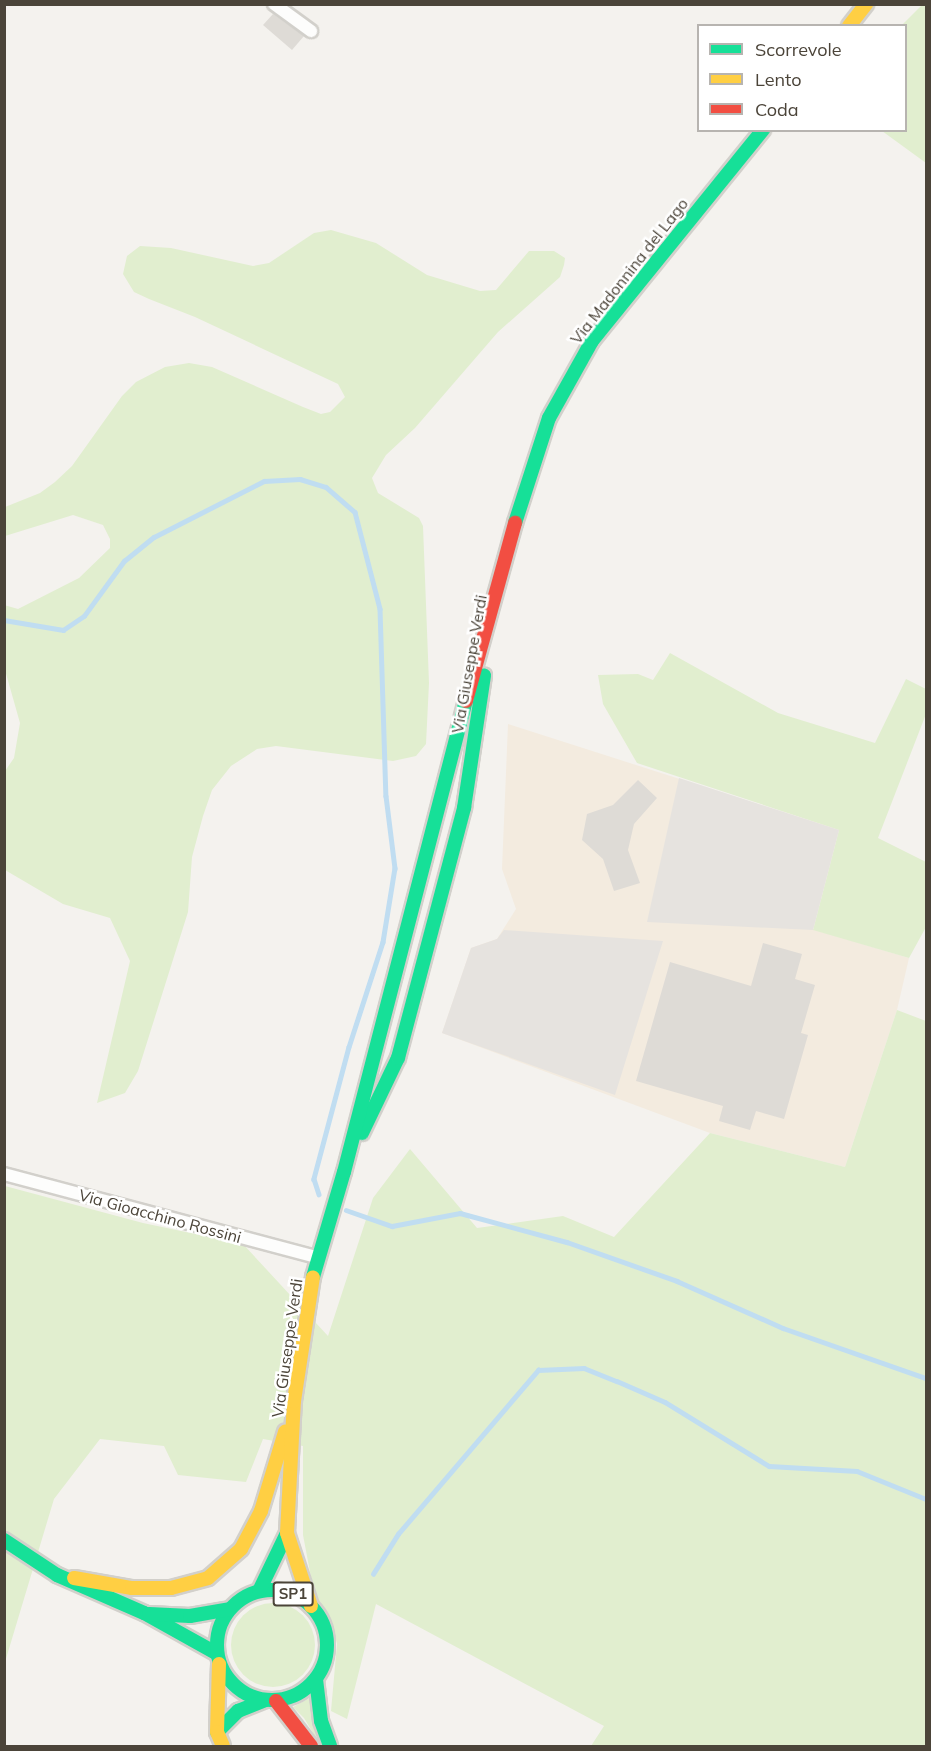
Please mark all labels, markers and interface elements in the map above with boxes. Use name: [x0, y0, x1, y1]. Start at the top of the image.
legend: [697, 24, 907, 132]
text: Scorrevole: [755, 38, 842, 61]
text: Lento: [755, 68, 802, 91]
text: Coda: [755, 98, 799, 121]
street label: Via Madonnina del Lago: [566, 194, 692, 348]
street label: Via Giuseppe Verdi: [447, 593, 491, 735]
street label: Via Gioacchino Rossini: [77, 1185, 243, 1247]
street label: Via Giuseppe Verdi: [268, 1277, 306, 1419]
road number: SP1: [272, 1582, 314, 1606]

